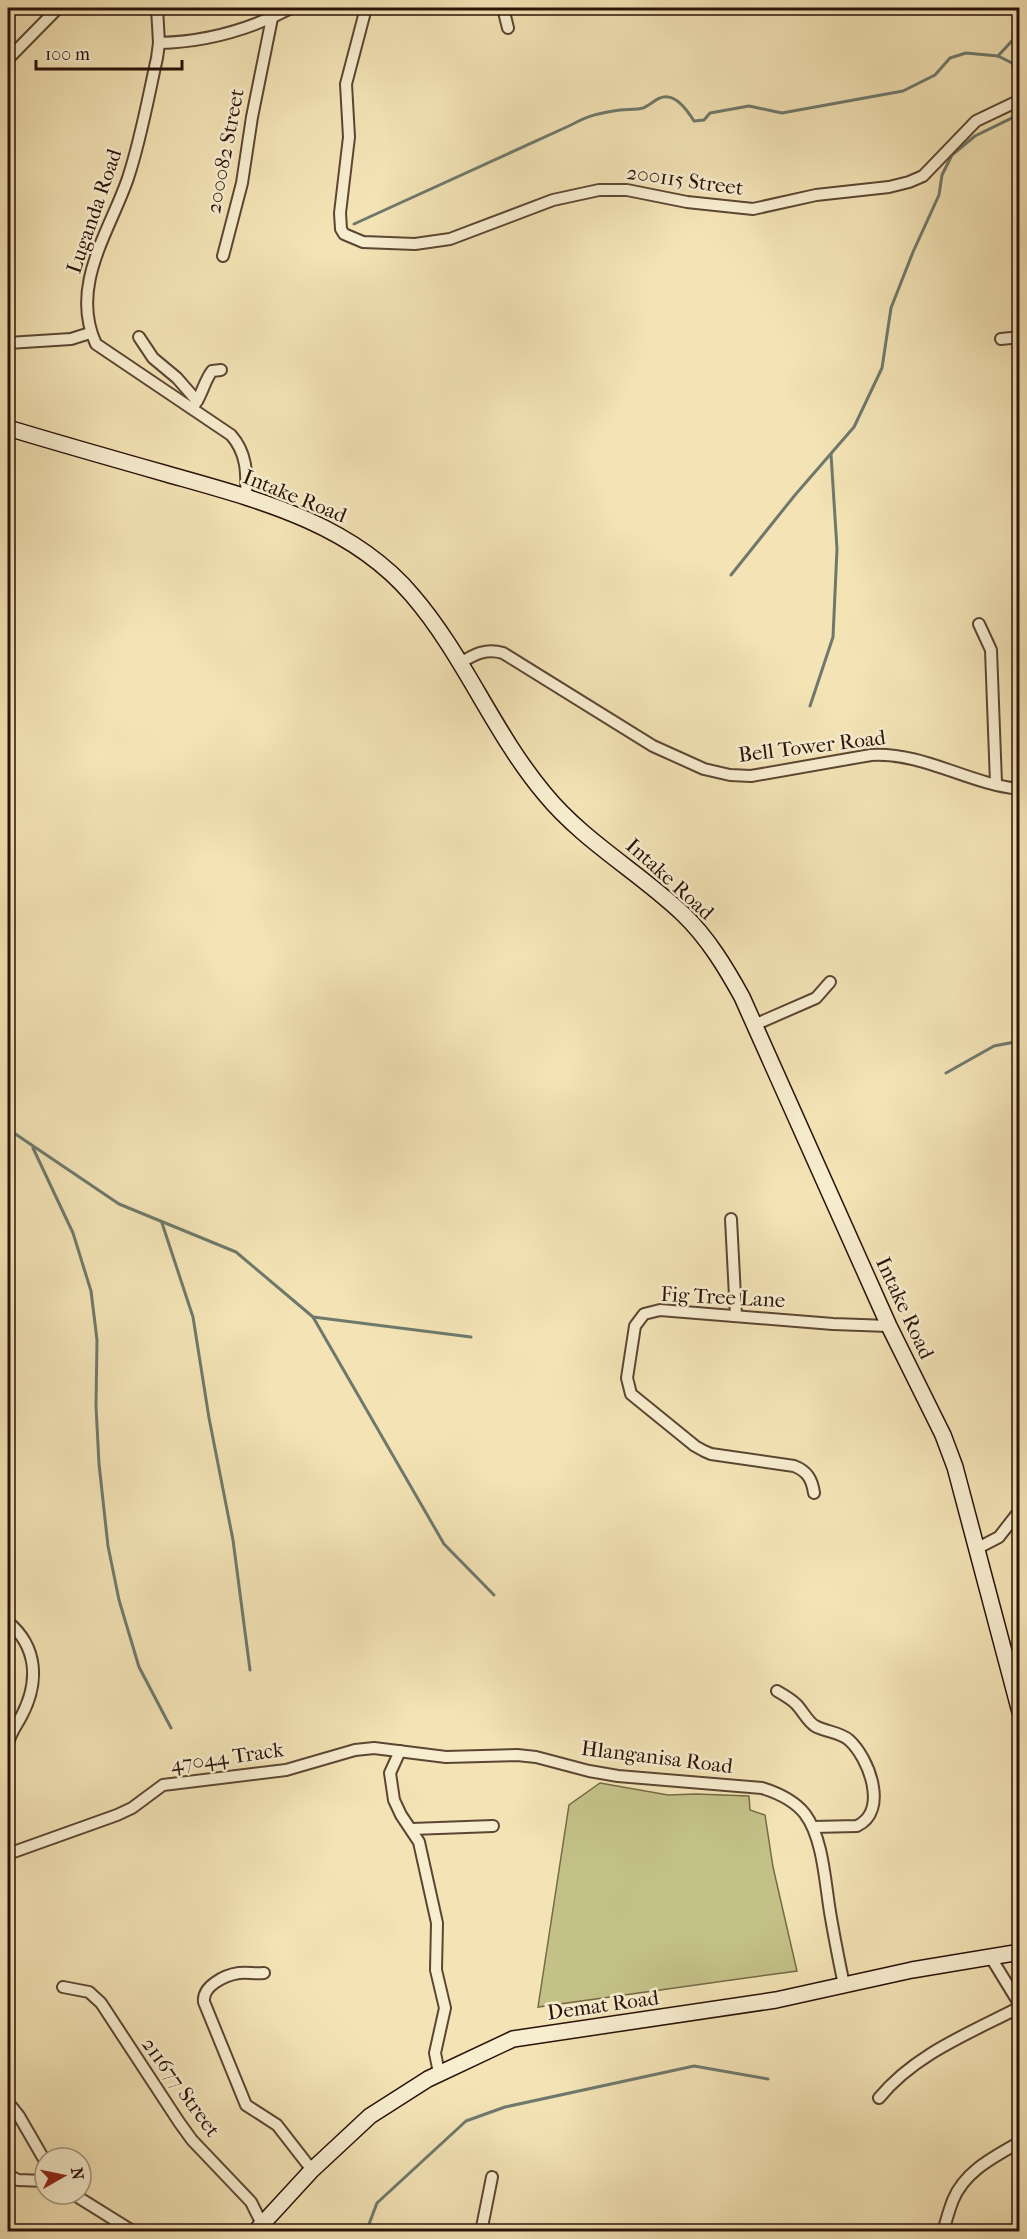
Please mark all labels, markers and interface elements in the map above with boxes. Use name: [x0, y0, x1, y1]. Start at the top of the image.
scale bar: [36, 33, 182, 71]
text: 100 m: [45, 44, 90, 65]
street label: 200082 Street: [201, 86, 249, 216]
street label: Luganda Road: [62, 145, 127, 276]
street label: 200115 Street: [625, 160, 745, 200]
street label: Intake Road: [240, 464, 351, 528]
street label: Bell Tower Road: [737, 725, 888, 767]
street label: Intake Road: [621, 833, 719, 925]
street label: Intake Road: [871, 1253, 939, 1363]
street label: Fig Tree Lane: [660, 1282, 786, 1312]
street label: Hlanganisa Road: [580, 1736, 735, 1778]
street label: 47044 Track: [169, 1737, 285, 1777]
street label: Demat Road: [546, 1985, 661, 2025]
street label: 211677 Street: [137, 2033, 225, 2142]
north arrow: [33, 2146, 93, 2206]
text: N: [67, 2166, 88, 2182]

